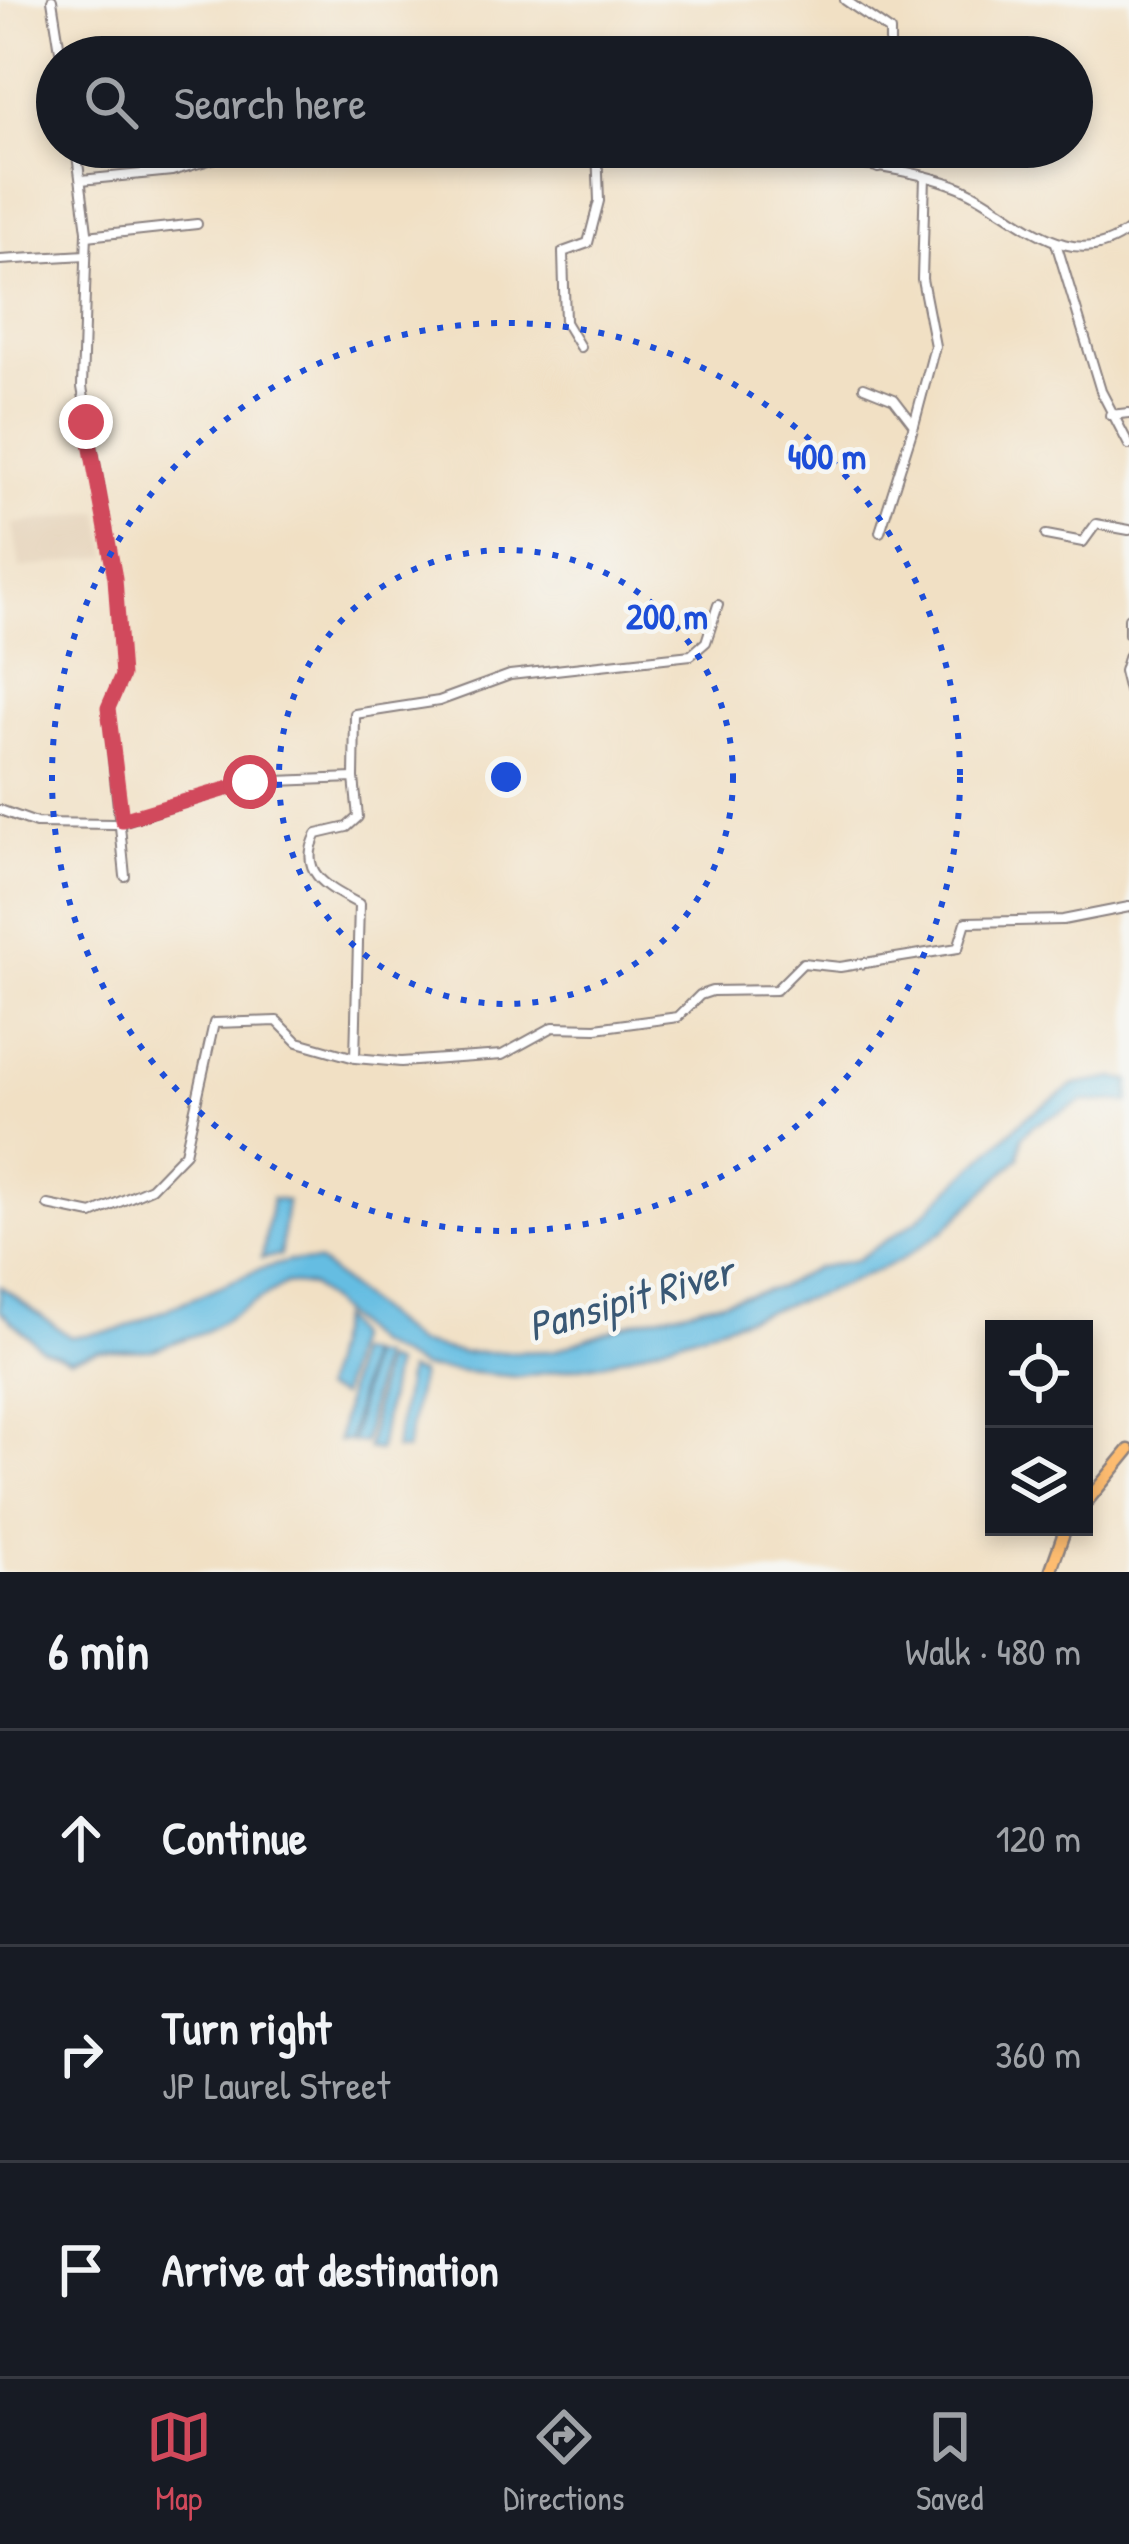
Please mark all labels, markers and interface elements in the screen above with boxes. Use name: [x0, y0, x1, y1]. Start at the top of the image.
search box: [36, 36, 1093, 168]
icon: search: [78, 69, 144, 135]
text: Search here: [174, 72, 366, 133]
route end: [59, 395, 113, 449]
text: 400 m: [788, 431, 866, 480]
text: 200 m: [626, 591, 708, 640]
route start: [223, 755, 277, 809]
centre of rings: [485, 756, 527, 798]
water label: Pansipit River: [521, 1240, 744, 1355]
map controls: [985, 1320, 1093, 1536]
button: locate: [985, 1320, 1093, 1428]
button: layers: [985, 1428, 1093, 1536]
text: 6 min: [48, 1616, 149, 1685]
text: Walk · 480 m: [905, 1624, 1081, 1677]
icon: ahead: [48, 1805, 114, 1871]
text: Continue: [162, 1807, 307, 1868]
text: 120 m: [996, 1811, 1081, 1864]
text: Turn right: [162, 1997, 331, 2058]
icon: right: [48, 2021, 114, 2087]
text: 360 m: [995, 2027, 1081, 2080]
text: JP Laurel Street: [162, 2058, 390, 2111]
icon: arrive: [48, 2237, 114, 2303]
text: Arrive at destination: [162, 2239, 499, 2300]
tab: Map: [146, 2404, 212, 2520]
tab: Directions: [503, 2404, 625, 2520]
tab: Saved: [916, 2404, 983, 2520]

